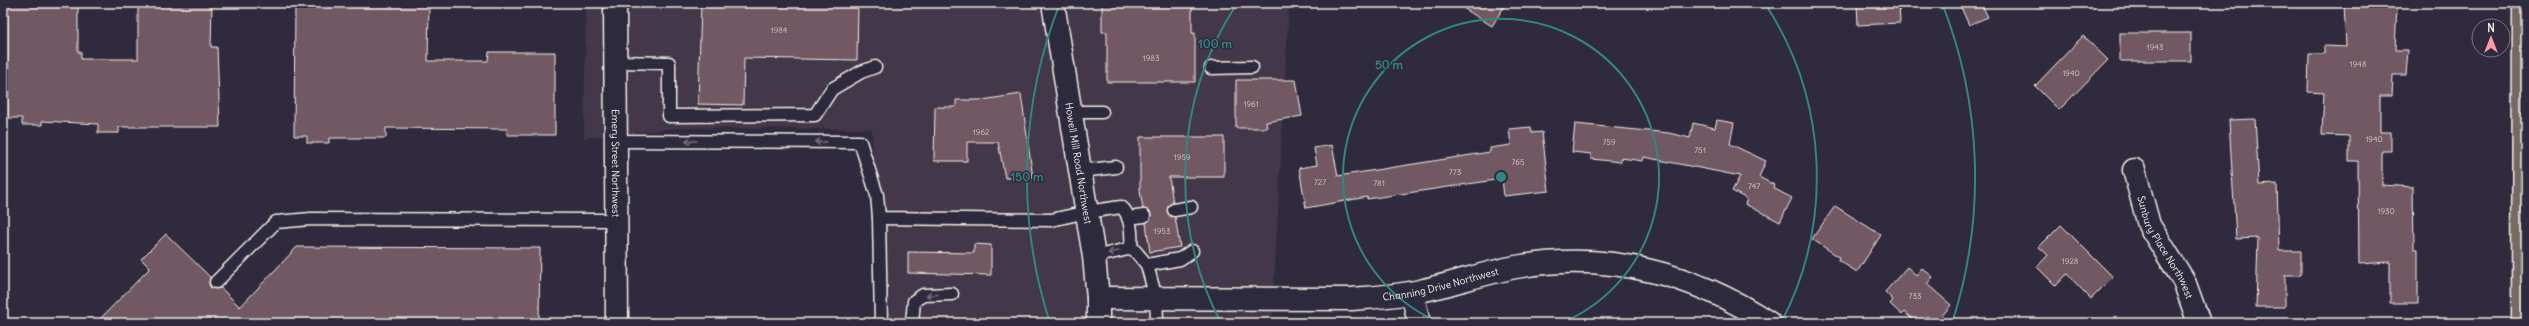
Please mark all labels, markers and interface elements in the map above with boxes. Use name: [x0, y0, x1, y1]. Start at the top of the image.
north arrow: [2471, 18, 2511, 58]
text: N: [2487, 21, 2495, 35]
house number: 1984: [770, 25, 788, 35]
text: 100 m: [1198, 36, 1232, 51]
house number: 1943: [2147, 42, 2164, 52]
house number: 1983: [1143, 53, 1160, 63]
text: 50 m: [1375, 57, 1404, 72]
house number: 1948: [2349, 59, 2367, 69]
house number: 1940: [2062, 68, 2080, 78]
house number: 1961: [1243, 99, 1259, 109]
street label: Howell Mill Road Northwest: [1063, 101, 1095, 225]
street label: Emery Street Northwest: [609, 109, 623, 218]
house number: 1962: [973, 127, 990, 137]
house number: 1940: [2365, 134, 2383, 144]
one-way arrow: [685, 137, 698, 145]
house number: 759: [1602, 137, 1616, 147]
one-way arrow: [815, 138, 828, 146]
house number: 751: [1694, 145, 1706, 155]
house number: 1959: [1174, 152, 1191, 162]
house number: 765: [1511, 157, 1525, 167]
house number: 773: [1449, 167, 1462, 177]
text: 150 m: [1011, 169, 1044, 184]
centre of rings: [1494, 170, 1508, 184]
house number: 727: [1314, 177, 1326, 187]
house number: 781: [1373, 178, 1385, 188]
house number: 747: [1748, 181, 1760, 191]
street label: Sunbury Place Northwest: [2135, 194, 2196, 301]
house number: 1930: [2377, 206, 2395, 216]
house number: 1953: [1154, 226, 1171, 236]
one-way arrow: [1108, 249, 1121, 257]
house number: 1928: [2062, 256, 2079, 266]
street label: Channing Drive Northwest: [1382, 264, 1500, 303]
one-way arrow: [926, 291, 939, 298]
house number: 733: [1908, 291, 1922, 301]

